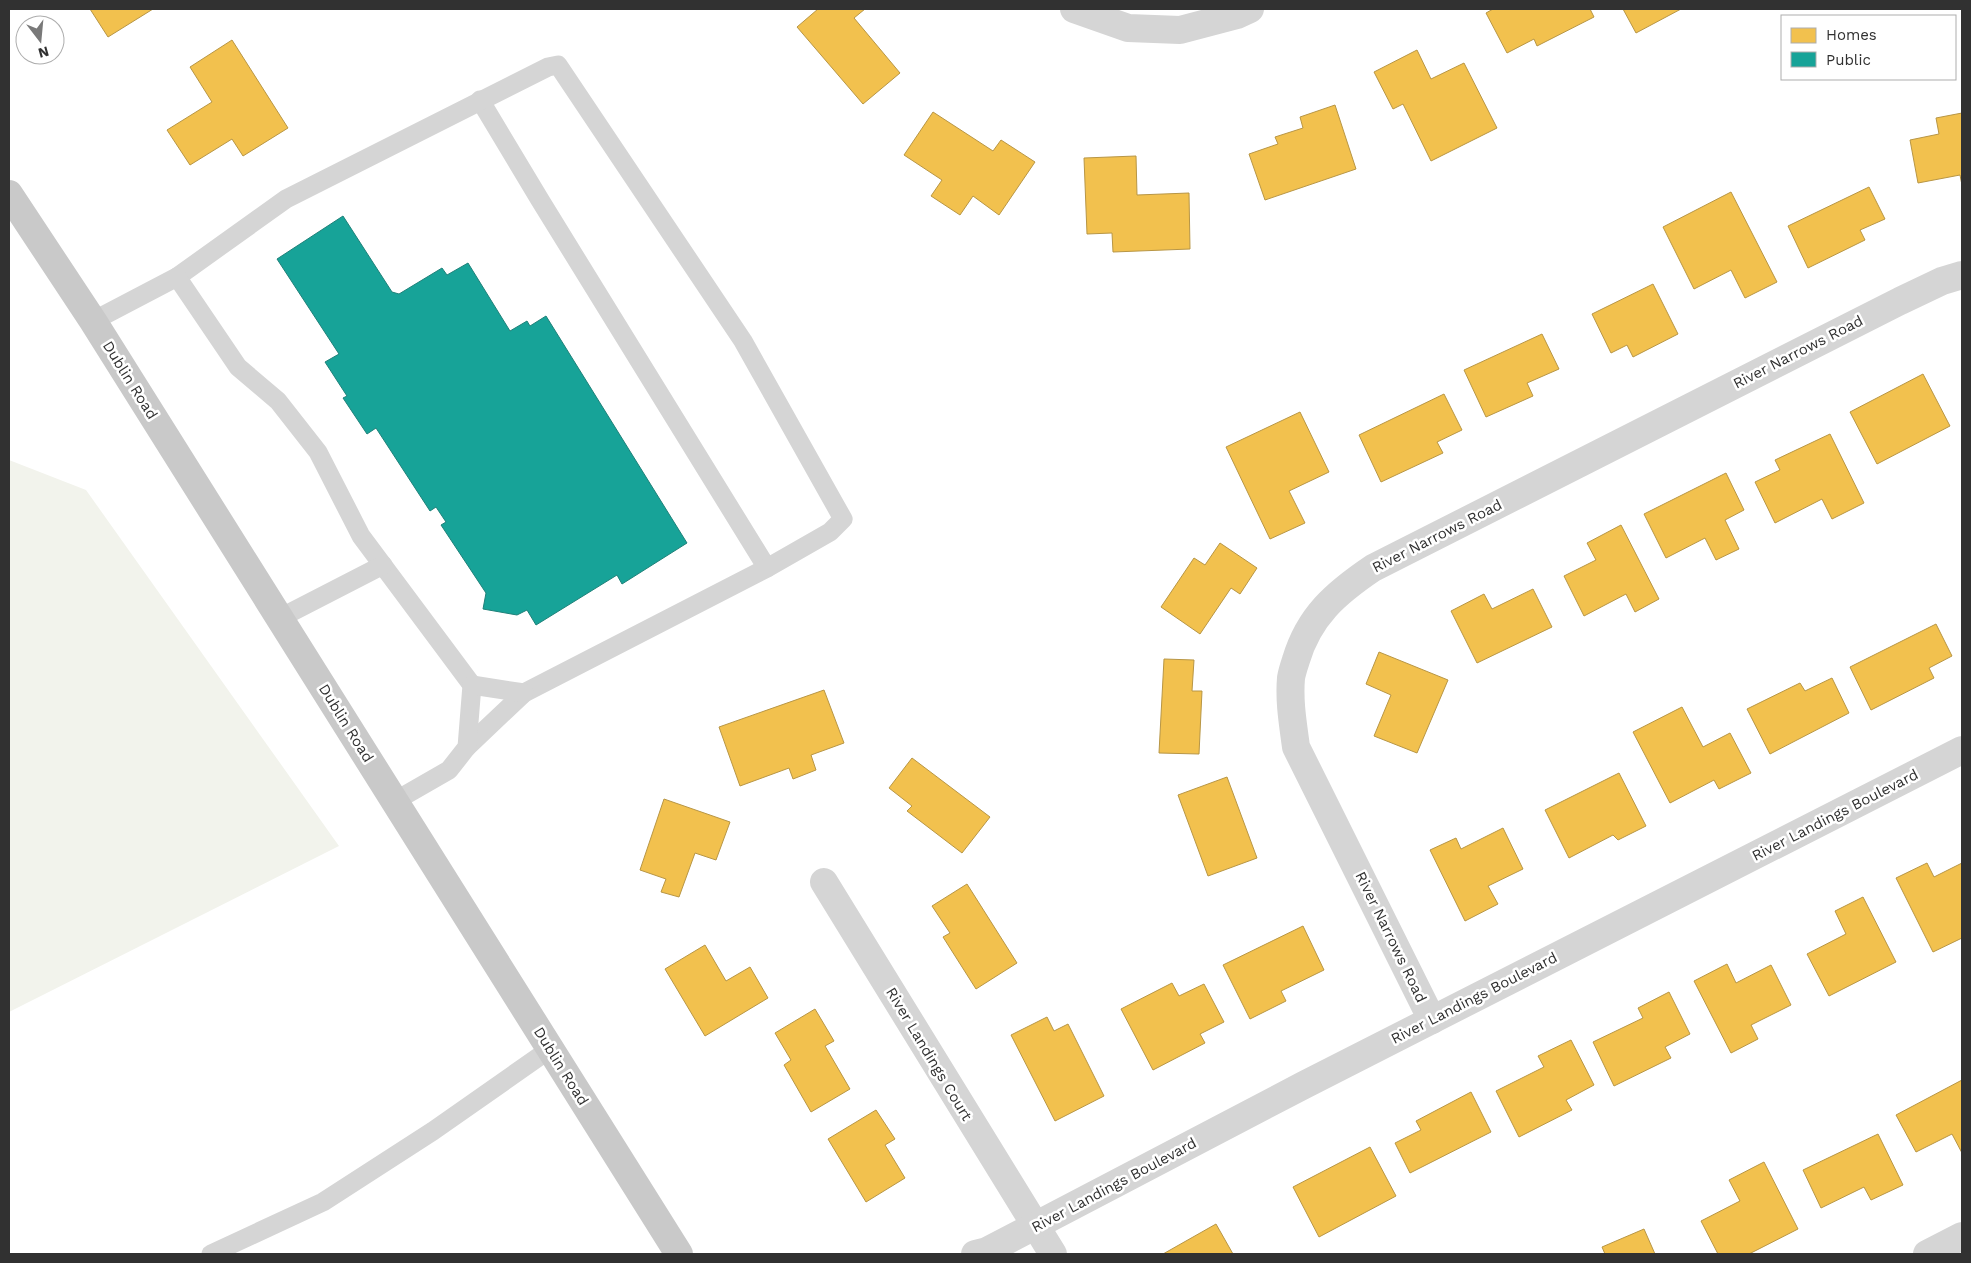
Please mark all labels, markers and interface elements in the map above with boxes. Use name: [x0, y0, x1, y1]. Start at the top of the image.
north arrow: [15, 15, 65, 65]
legend: [1781, 15, 1956, 80]
text: Homes: [1826, 26, 1877, 44]
text: N: [36, 43, 51, 62]
text: Public: [1826, 51, 1871, 69]
street label: River Narrows Road: [1730, 311, 1866, 393]
street label: Dublin Road: [99, 337, 161, 423]
street label: River Narrows Road: [1369, 495, 1505, 577]
street label: Dublin Road: [315, 680, 377, 766]
street label: River Landings Boulevard: [1749, 765, 1921, 865]
street label: River Narrows Road: [1351, 869, 1431, 1005]
street label: River Landings Boulevard: [1388, 948, 1560, 1048]
street label: River Landings Court: [882, 984, 976, 1124]
street label: Dublin Road: [530, 1023, 592, 1109]
street label: River Landings Boulevard: [1028, 1134, 1200, 1236]

